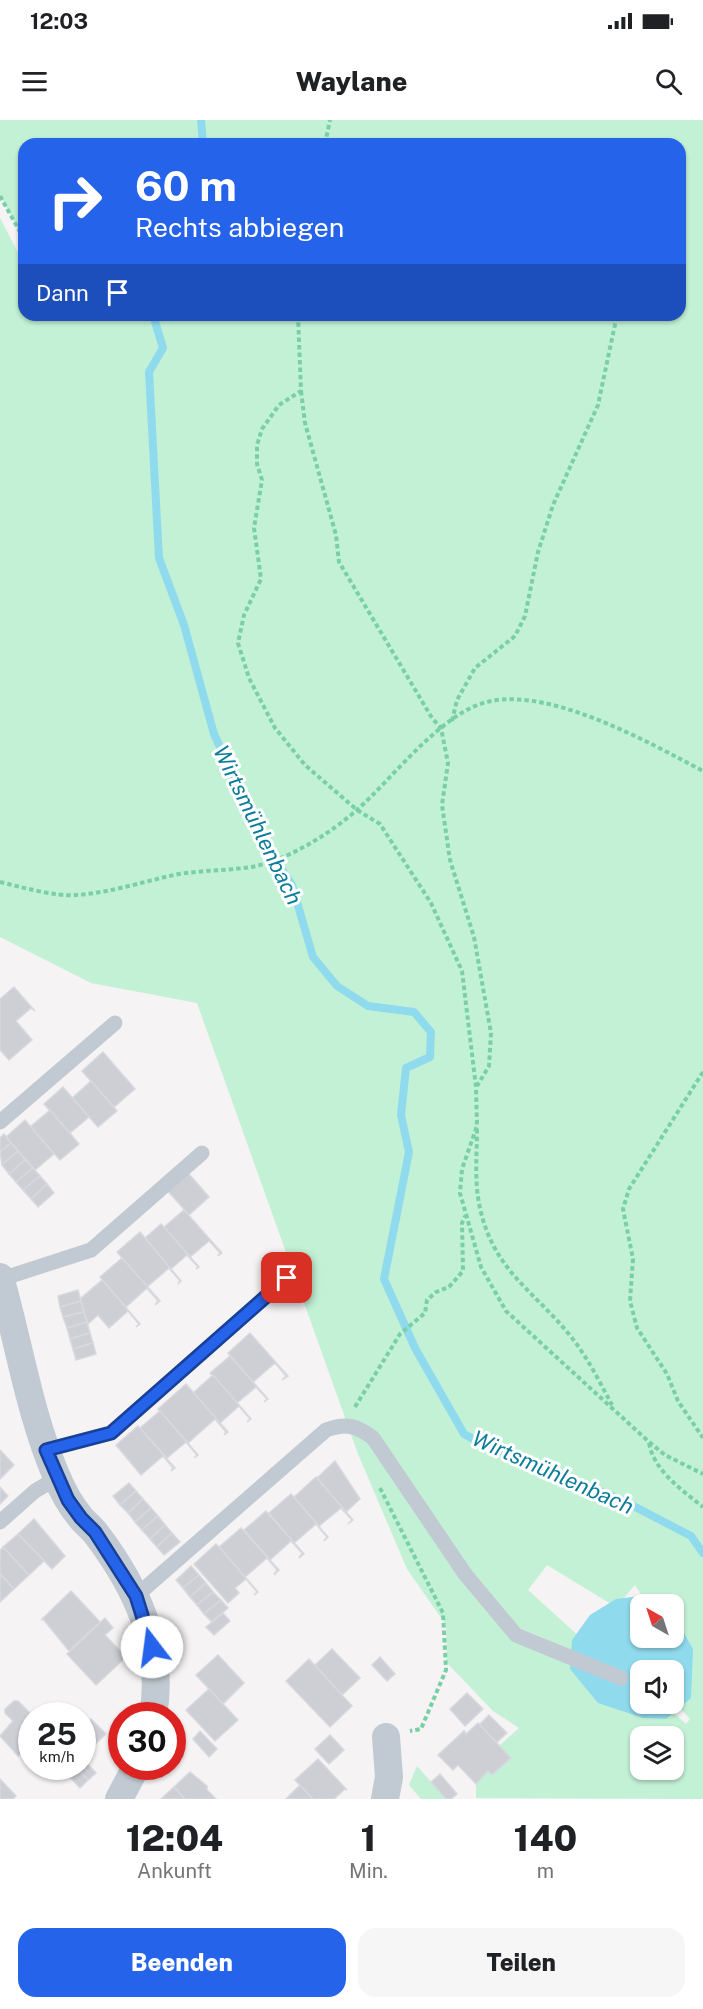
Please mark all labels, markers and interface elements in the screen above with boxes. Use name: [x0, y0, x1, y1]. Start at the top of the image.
text: 12:03: [30, 8, 88, 34]
icon: menu: [18, 65, 51, 98]
text: Waylane: [296, 65, 407, 97]
icon: search: [652, 65, 685, 98]
text: 60 m: [135, 161, 237, 210]
icon: right: [36, 162, 114, 240]
text: Rechts abbiegen: [135, 211, 344, 243]
icon: arrive: [101, 276, 134, 309]
text: Dann: [36, 280, 89, 306]
water label: Wirtsmühlenbach: [208, 741, 308, 909]
pin: [261, 1252, 312, 1303]
icon: arrive: [270, 1261, 303, 1294]
water label: Wirtsmühlenbach: [468, 1425, 638, 1519]
north arrow: [630, 1594, 684, 1648]
map controls: [630, 1594, 684, 1780]
position arrow: [120, 1615, 184, 1679]
button: sound: [630, 1660, 684, 1714]
speed limit sign: 30: [108, 1702, 186, 1780]
text: 25: [37, 1716, 77, 1752]
button: layers: [630, 1726, 684, 1780]
text: km/h: [39, 1748, 75, 1765]
text: 12:04: [126, 1817, 223, 1859]
text: 1: [361, 1817, 376, 1859]
text: 140: [514, 1817, 577, 1859]
text: Ankunft: [137, 1859, 212, 1883]
text: Min.: [349, 1859, 388, 1883]
text: m: [537, 1859, 554, 1883]
button: Beenden: [18, 1928, 346, 1997]
button: Teilen: [358, 1928, 685, 1997]

